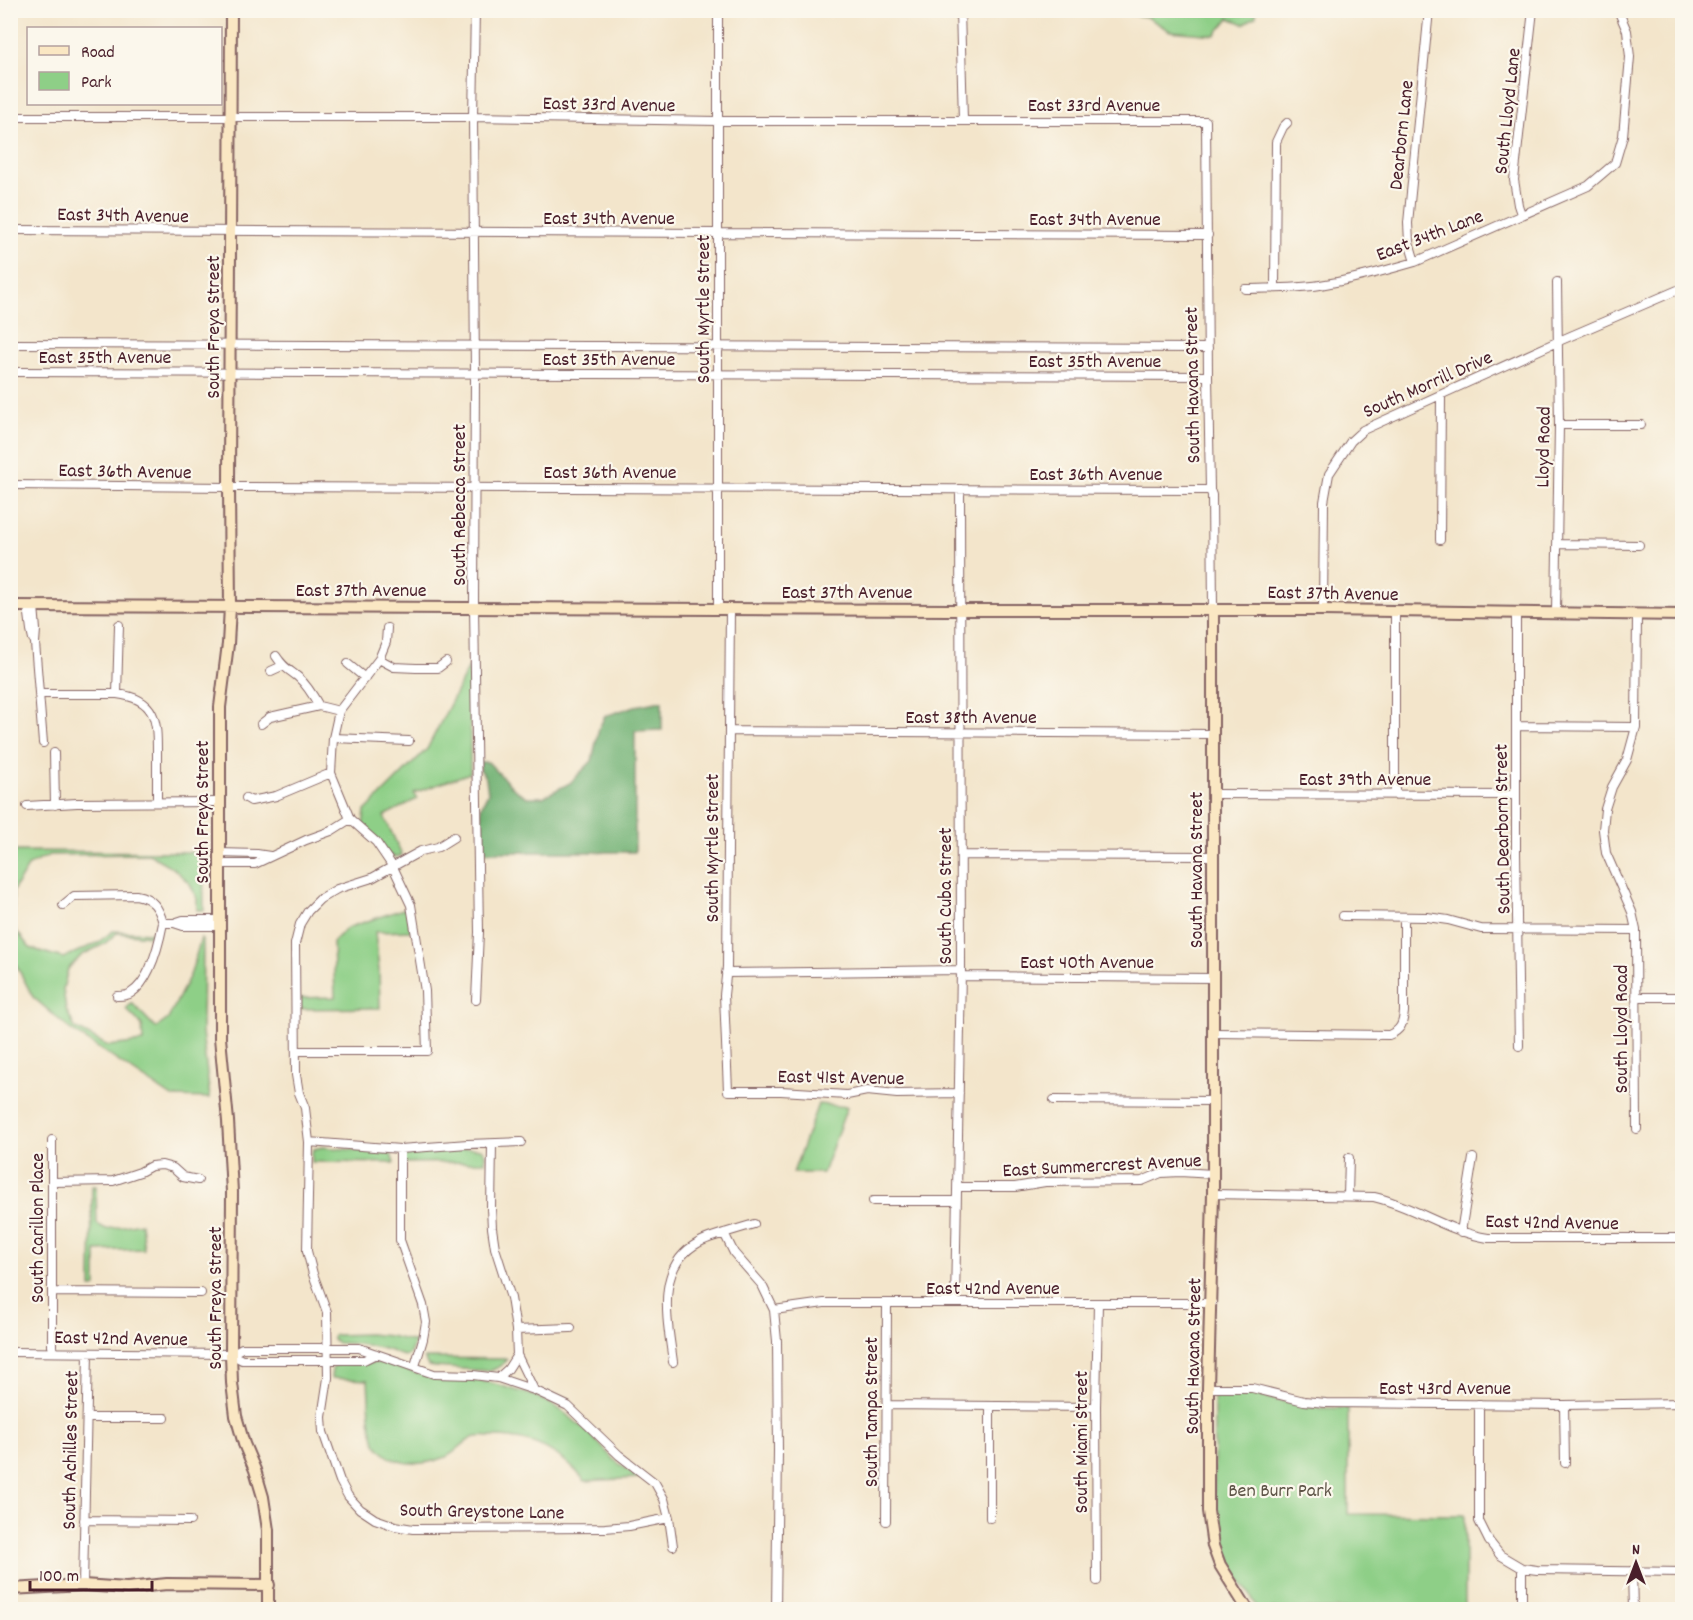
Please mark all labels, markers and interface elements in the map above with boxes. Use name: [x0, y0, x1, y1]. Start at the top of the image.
legend: [27, 27, 222, 105]
text: Road: [81, 41, 115, 66]
street label: South Lloyd Lane: [1488, 47, 1530, 176]
text: Park: [81, 71, 112, 96]
street label: Dearborn Lane: [1383, 79, 1423, 192]
street label: East 33rd Avenue: [542, 91, 676, 121]
street label: East 33rd Avenue: [1028, 93, 1161, 121]
street label: East 34th Avenue: [57, 202, 189, 232]
street label: East 34th Lane: [1372, 203, 1488, 270]
street label: East 34th Avenue: [543, 206, 675, 234]
street label: East 34th Avenue: [1029, 207, 1161, 235]
street label: South Myrtle Street: [691, 235, 719, 383]
street label: South Freya Street: [201, 255, 229, 399]
street label: South Havana Street: [1179, 306, 1209, 463]
street label: East 35th Avenue: [39, 345, 172, 373]
street label: South Morrill Drive: [1359, 345, 1498, 427]
street label: East 35th Avenue: [543, 347, 676, 375]
street label: East 35th Avenue: [1029, 349, 1162, 377]
street label: Lloyd Road: [1530, 406, 1560, 488]
street label: South Rebecca Street: [447, 424, 475, 586]
street label: East 36th Avenue: [58, 458, 192, 488]
street label: East 36th Avenue: [543, 460, 677, 488]
street label: East 36th Avenue: [1029, 462, 1163, 490]
street label: East 37th Avenue: [295, 578, 427, 606]
street label: East 37th Avenue: [781, 580, 913, 608]
street label: East 37th Avenue: [1267, 580, 1399, 610]
street label: East 38th Avenue: [905, 705, 1037, 733]
street label: South Freya Street: [190, 740, 218, 884]
street label: South Dearborn Street: [1489, 743, 1519, 915]
street label: East 39th Avenue: [1299, 767, 1432, 795]
street label: South Myrtle Street: [700, 774, 728, 922]
street label: South Havana Street: [1184, 792, 1212, 948]
street label: South Cuba Street: [933, 827, 961, 965]
street label: East 40th Avenue: [1020, 950, 1154, 978]
street label: South Lloyd Road: [1609, 965, 1637, 1093]
street label: East 41st Avenue: [777, 1064, 905, 1094]
street label: East Summercrest Avenue: [1002, 1148, 1203, 1186]
street label: South Carillon Place: [25, 1153, 53, 1303]
street label: East 42nd Avenue: [1485, 1209, 1619, 1239]
street label: South Freya Street: [203, 1226, 231, 1370]
street label: East 42nd Avenue: [926, 1276, 1060, 1304]
street label: South Havana Street: [1180, 1278, 1210, 1435]
street label: East 42nd Avenue: [54, 1325, 188, 1355]
street label: South Tampa Street: [859, 1337, 887, 1487]
street label: South Achilles Street: [57, 1370, 87, 1530]
street label: South Miami Street: [1069, 1371, 1097, 1513]
street label: East 43rd Avenue: [1379, 1376, 1511, 1404]
park label: Ben Burr Park: [1228, 1478, 1332, 1506]
street label: South Greystone Lane: [399, 1498, 565, 1528]
north arrow: [1606, 1533, 1666, 1593]
text: N: [1632, 1539, 1640, 1562]
scale bar: [30, 1554, 152, 1592]
text: 100 m: [39, 1565, 79, 1590]

